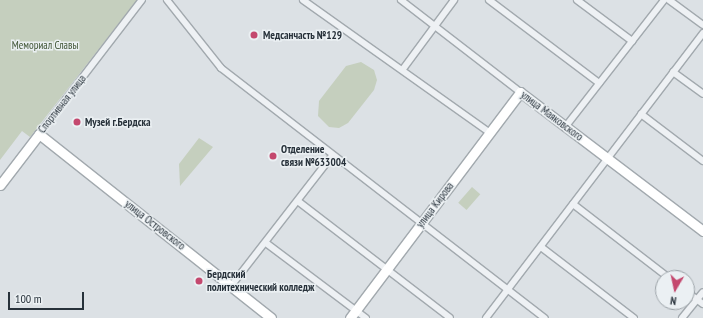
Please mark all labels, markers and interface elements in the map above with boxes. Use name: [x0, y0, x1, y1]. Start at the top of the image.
place label: Медсанчасть №129: [263, 28, 342, 42]
marker: Медсанчасть №129: [248, 29, 260, 41]
park label: Мемориал Славы: [12, 38, 78, 52]
street label: Спортивная улица: [35, 72, 89, 136]
street label: улица Маяковского: [518, 88, 586, 144]
place label: Музей г.Бердска: [85, 115, 151, 129]
marker: Музей г.Бердска: [72, 117, 82, 127]
place label: Отделение связи №633004: [281, 143, 346, 169]
marker: Отделение связи №633004: [268, 151, 278, 161]
street label: улица Кирова: [414, 180, 456, 230]
street label: улица Островского: [122, 197, 188, 253]
place label: Бердский политехнический колледж: [207, 268, 314, 294]
north arrow: [655, 270, 695, 310]
marker: Бердский политехнический колледж: [194, 276, 204, 286]
scale bar: [10, 284, 86, 310]
text: 100 m: [15, 291, 42, 306]
text: N: [669, 293, 677, 308]

